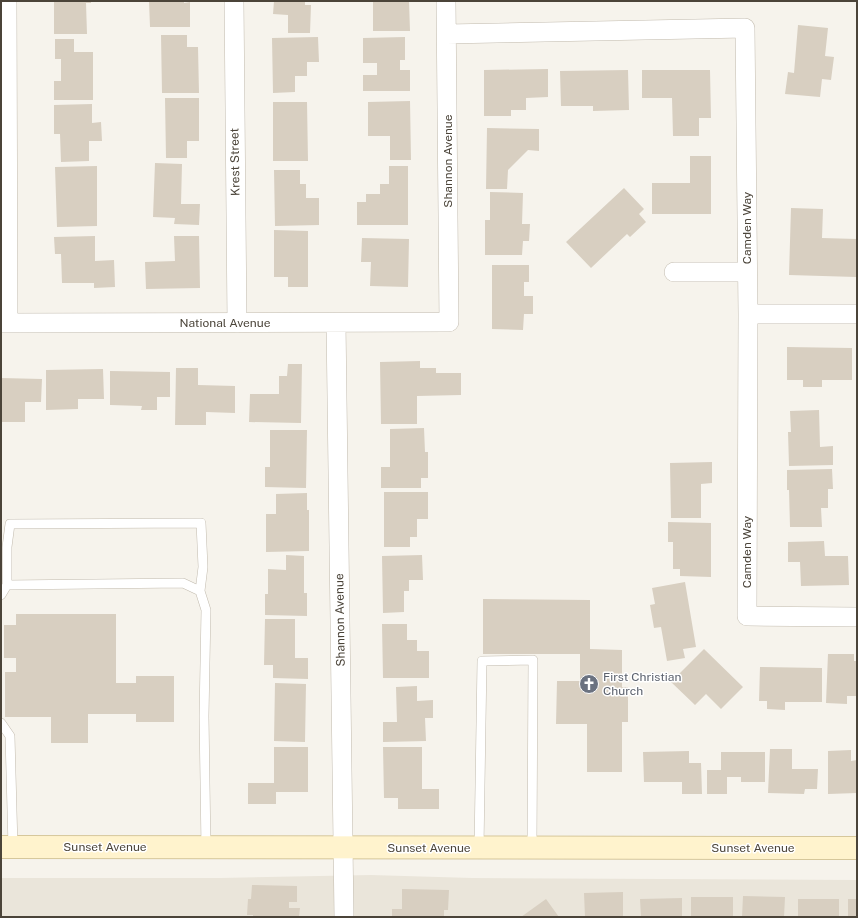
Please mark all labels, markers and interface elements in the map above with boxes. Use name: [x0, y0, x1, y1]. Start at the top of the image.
street label: Shannon Avenue: [441, 114, 455, 208]
street label: Krest Street: [227, 127, 243, 196]
street label: Camden Way: [740, 191, 754, 264]
street label: National Avenue: [179, 316, 271, 330]
street label: Camden Way: [740, 515, 754, 588]
street label: Shannon Avenue: [332, 573, 348, 667]
place label: First Christian Church: [603, 670, 681, 698]
church icon: First Christian Church: [578, 673, 600, 695]
street label: Sunset Avenue: [63, 840, 147, 854]
street label: Sunset Avenue: [387, 841, 471, 855]
street label: Sunset Avenue: [711, 841, 795, 855]

